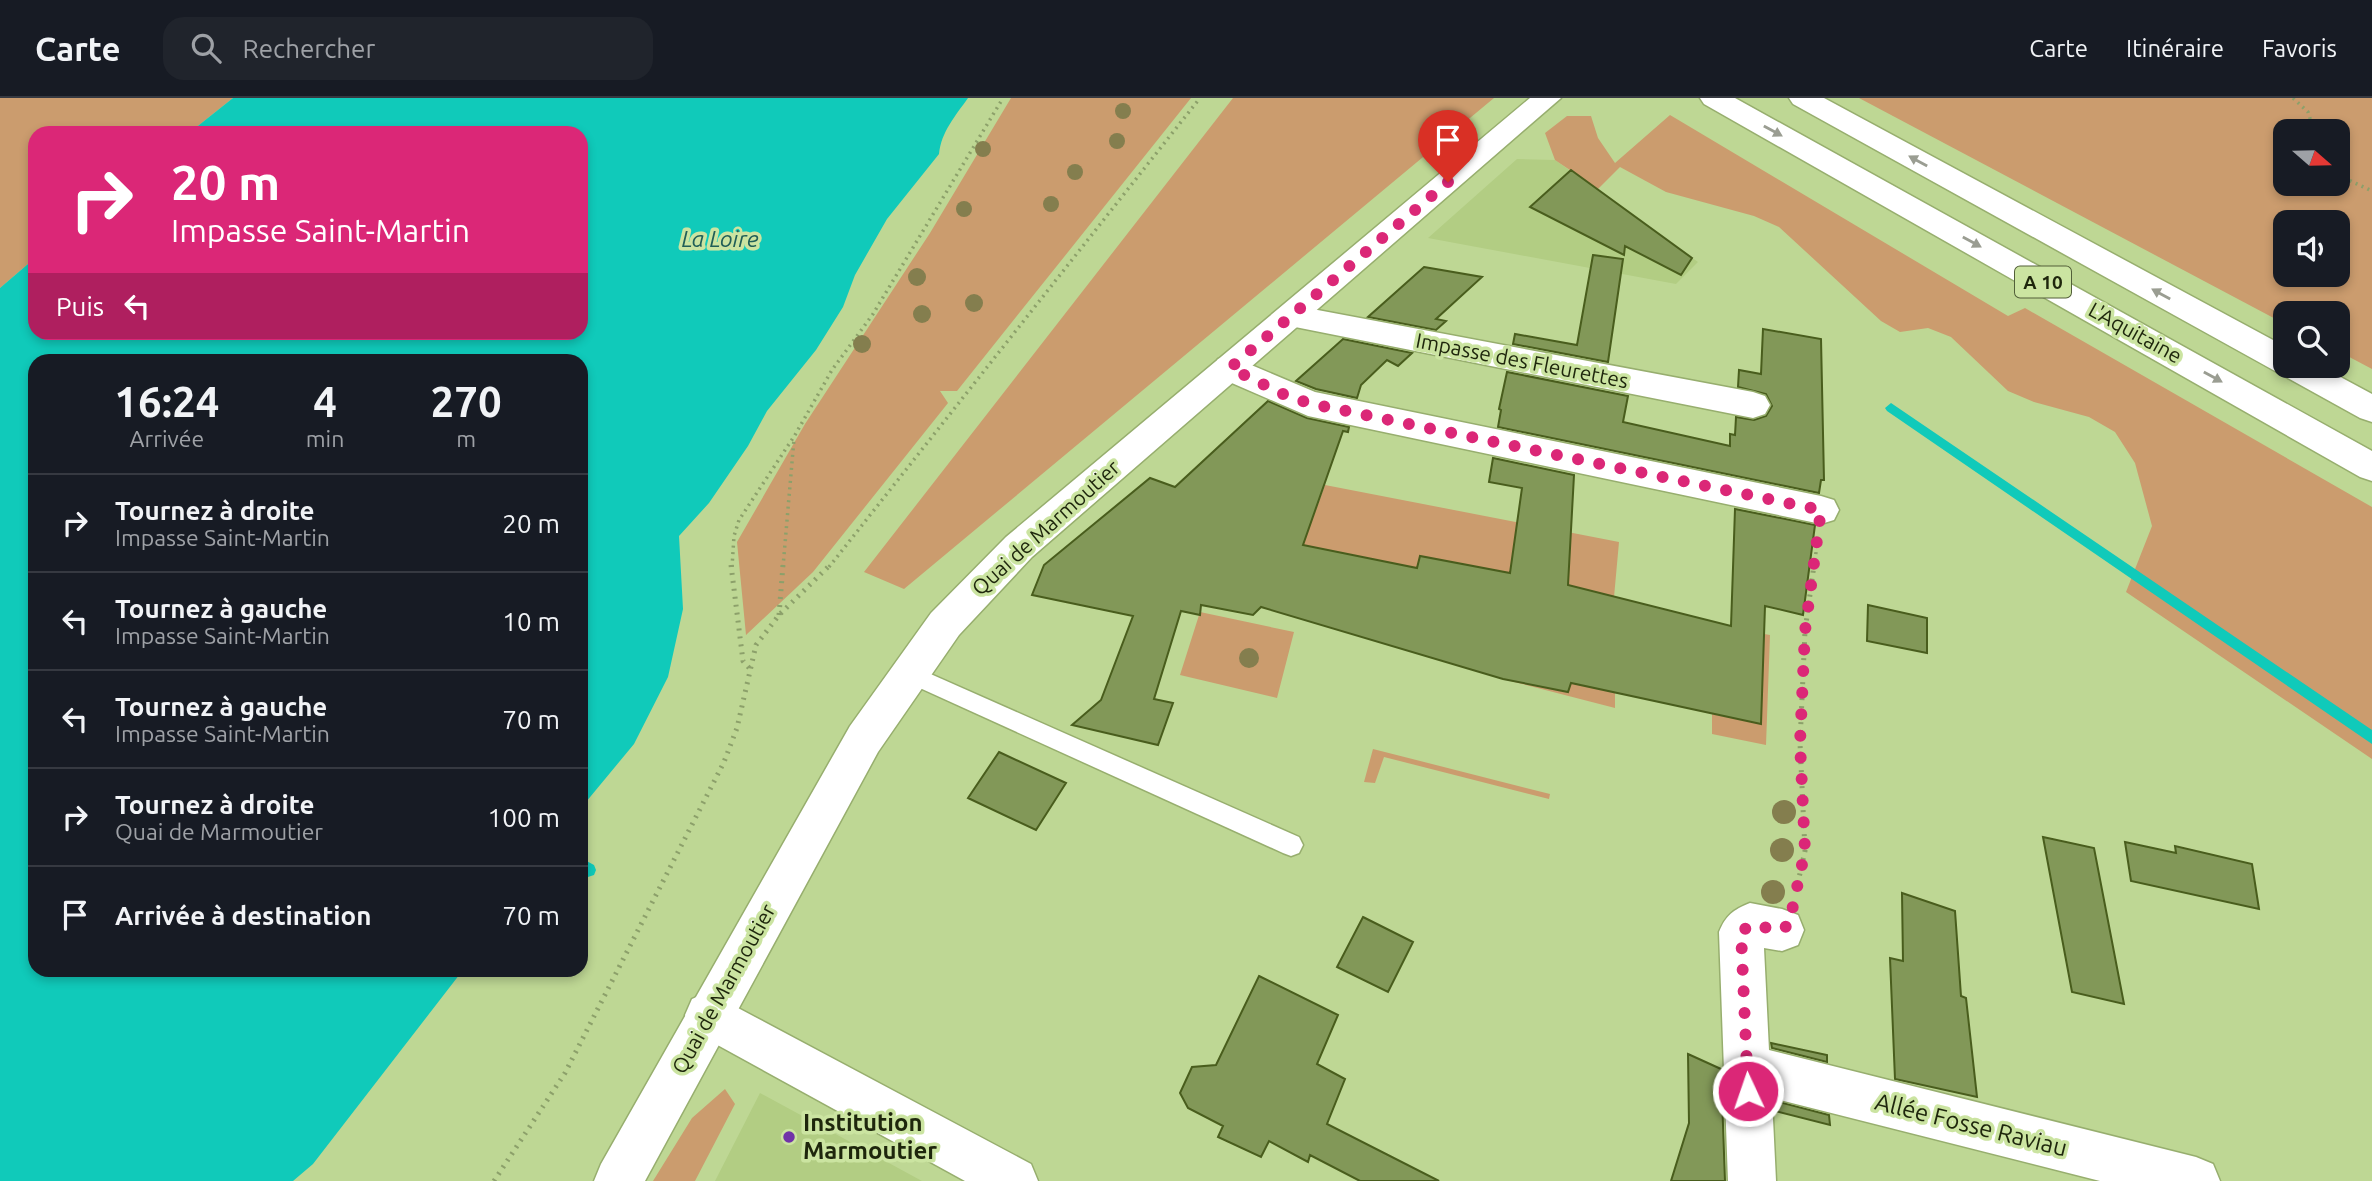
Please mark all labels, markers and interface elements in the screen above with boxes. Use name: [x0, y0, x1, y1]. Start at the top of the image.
search box: [163, 17, 653, 80]
icon: search: [187, 29, 225, 67]
text: Carte: [35, 30, 121, 67]
text: Rechercher: [243, 34, 375, 63]
text: Carte: [2029, 35, 2088, 62]
text: Itinéraire: [2126, 35, 2224, 62]
text: Favoris: [2262, 35, 2337, 62]
pin: [1418, 110, 1478, 182]
north arrow: [2273, 119, 2350, 196]
map controls: [2273, 119, 2350, 378]
icon: arrive: [1429, 121, 1467, 159]
one-way arrow: [1764, 125, 1783, 137]
icon: right: [56, 154, 147, 245]
text: 20 m: [171, 154, 280, 209]
one-way arrow: [1909, 155, 1928, 167]
button: sound: [2273, 210, 2350, 287]
text: Impasse Saint-Martin: [171, 212, 470, 248]
water label: La Loire: [681, 226, 759, 251]
one-way arrow: [1962, 236, 1982, 248]
road number: A 10: [2015, 266, 2071, 298]
icon: left: [118, 287, 156, 325]
one-way arrow: [2151, 288, 2171, 300]
text: Puis: [56, 292, 104, 321]
street label: L'Aquitaine: [2085, 297, 2186, 368]
button: search: [2273, 301, 2350, 378]
street label: Impasse des Fleurettes: [1414, 328, 1630, 392]
one-way arrow: [2204, 371, 2223, 383]
text: 16:24: [114, 378, 219, 425]
text: 4: [313, 378, 337, 425]
text: 270: [431, 378, 502, 425]
text: Arrivée: [130, 426, 204, 451]
text: min: [306, 426, 344, 451]
text: m: [456, 426, 476, 451]
street label: Quai de Marmoutier: [967, 455, 1124, 600]
text: Tournez à droite: [115, 496, 314, 525]
icon: right: [56, 504, 94, 542]
text: 20 m: [502, 509, 560, 538]
text: Impasse Saint-Martin: [115, 525, 330, 550]
text: Tournez à gauche: [115, 594, 327, 623]
icon: left: [56, 602, 94, 640]
text: 10 m: [502, 607, 560, 636]
text: Impasse Saint-Martin: [115, 623, 330, 648]
text: Tournez à gauche: [115, 692, 327, 721]
icon: left: [56, 700, 94, 738]
text: 70 m: [502, 705, 560, 734]
text: Impasse Saint-Martin: [115, 721, 330, 746]
text: Tournez à droite: [115, 790, 314, 819]
icon: right: [56, 798, 94, 836]
text: 100 m: [488, 803, 560, 832]
text: Quai de Marmoutier: [115, 819, 323, 844]
icon: arrive: [56, 896, 94, 934]
street label: Quai de Marmoutier: [667, 900, 780, 1077]
text: Arrivée à destination: [115, 901, 371, 930]
text: 70 m: [502, 901, 560, 930]
position arrow: [1711, 1054, 1785, 1128]
street label: Allée Fosse Raviau: [1872, 1088, 2070, 1161]
place label: Institution Marmoutier: [803, 1109, 937, 1164]
marker: Institution Marmoutier: [781, 1129, 797, 1145]

